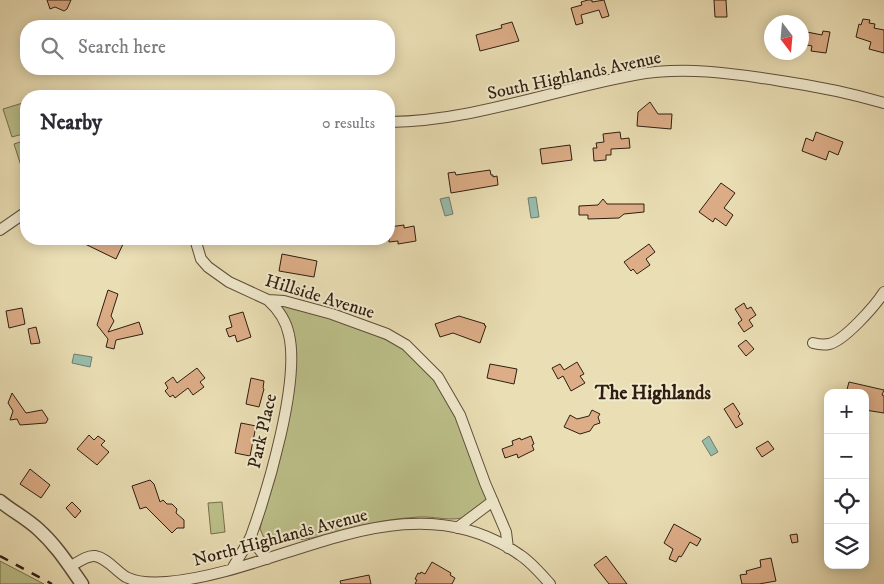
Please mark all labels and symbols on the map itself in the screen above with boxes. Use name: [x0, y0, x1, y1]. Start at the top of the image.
north arrow: [764, 15, 809, 60]
street label: South Highlands Avenue: [485, 47, 663, 105]
street label: Hillside Avenue: [262, 270, 377, 324]
district label: The Highlands: [594, 382, 712, 405]
street label: Park Place: [244, 392, 282, 471]
street label: North Highlands Avenue: [190, 504, 370, 572]

